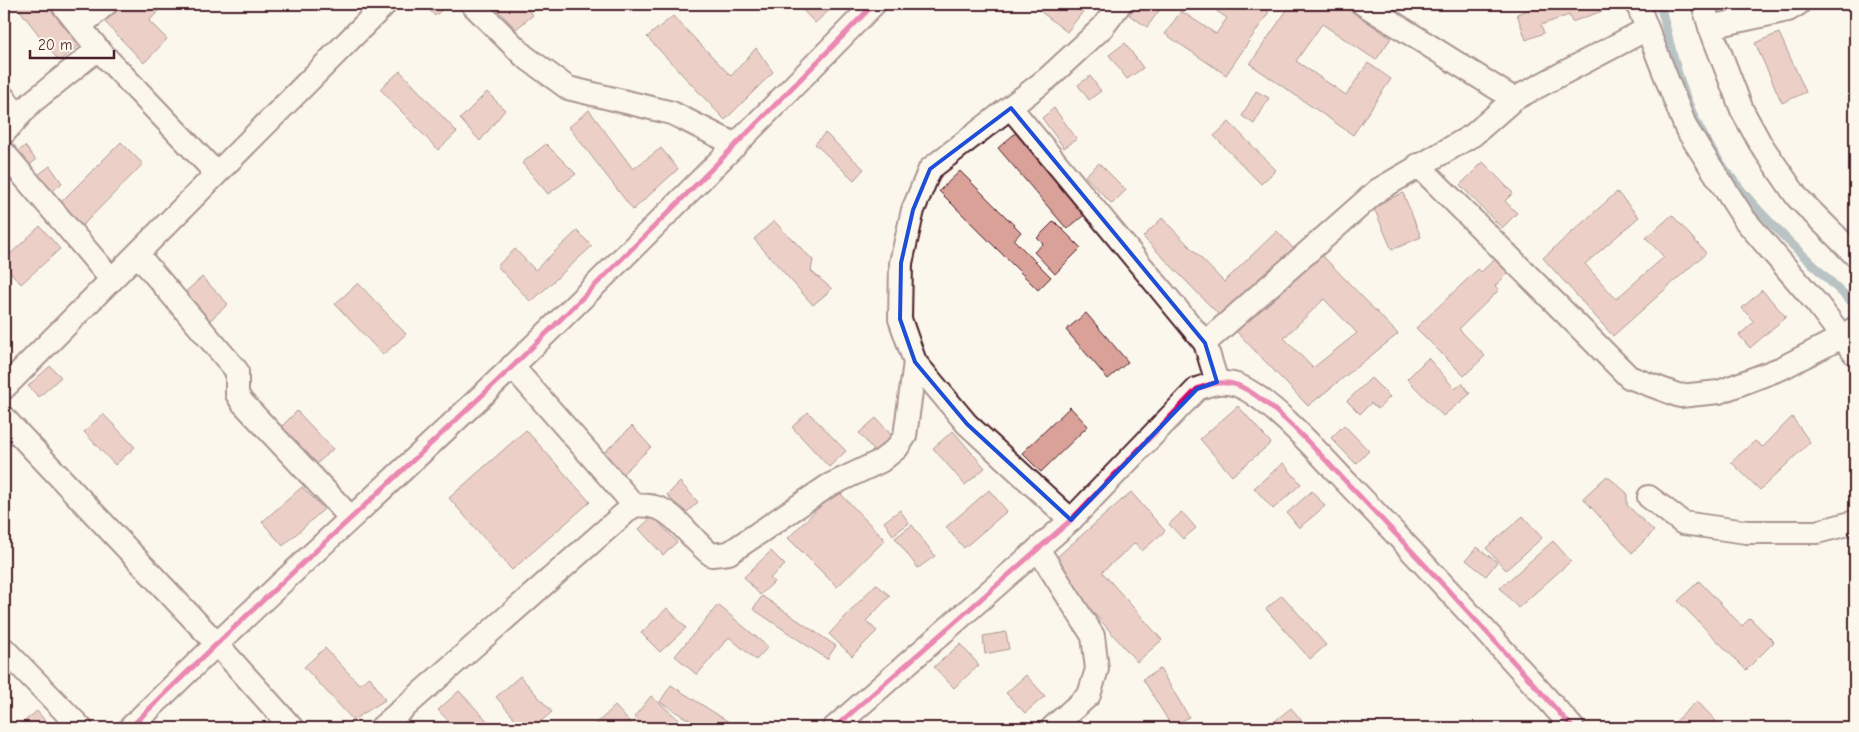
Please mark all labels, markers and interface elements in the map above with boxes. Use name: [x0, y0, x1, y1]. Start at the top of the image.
scale bar: [30, 28, 114, 60]
text: 20 m: [38, 36, 72, 54]

